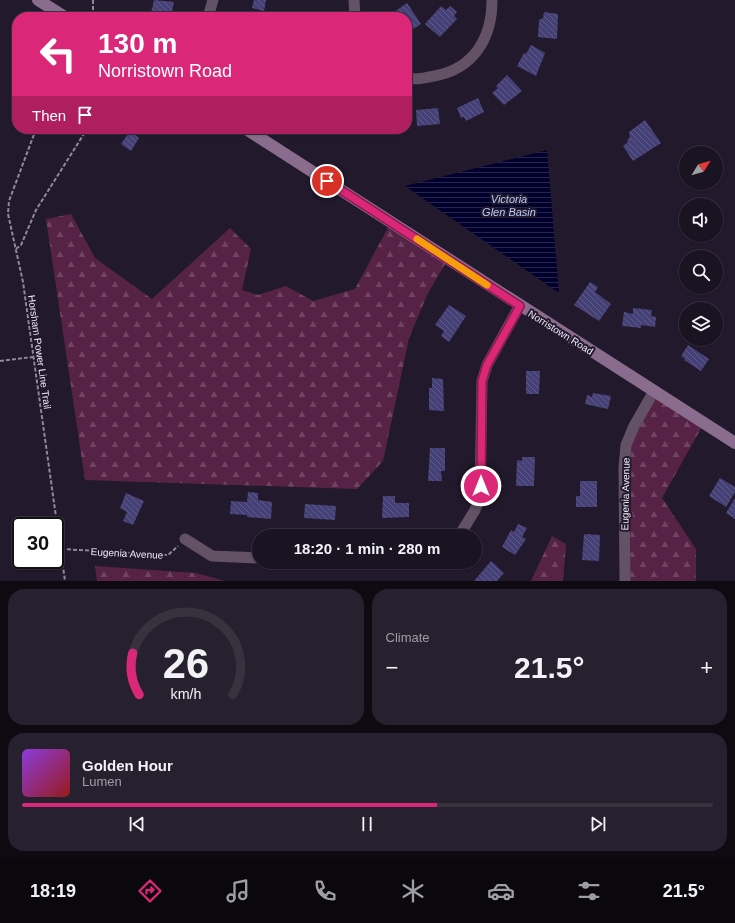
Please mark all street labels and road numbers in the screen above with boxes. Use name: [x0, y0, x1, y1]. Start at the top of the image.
street label: Horsham Power Line Trail: [26, 294, 53, 410]
street label: Norristown Road: [526, 308, 595, 357]
street label: Eugenia Avenue: [619, 457, 632, 530]
street label: Eugenia Avenue: [90, 546, 164, 561]

